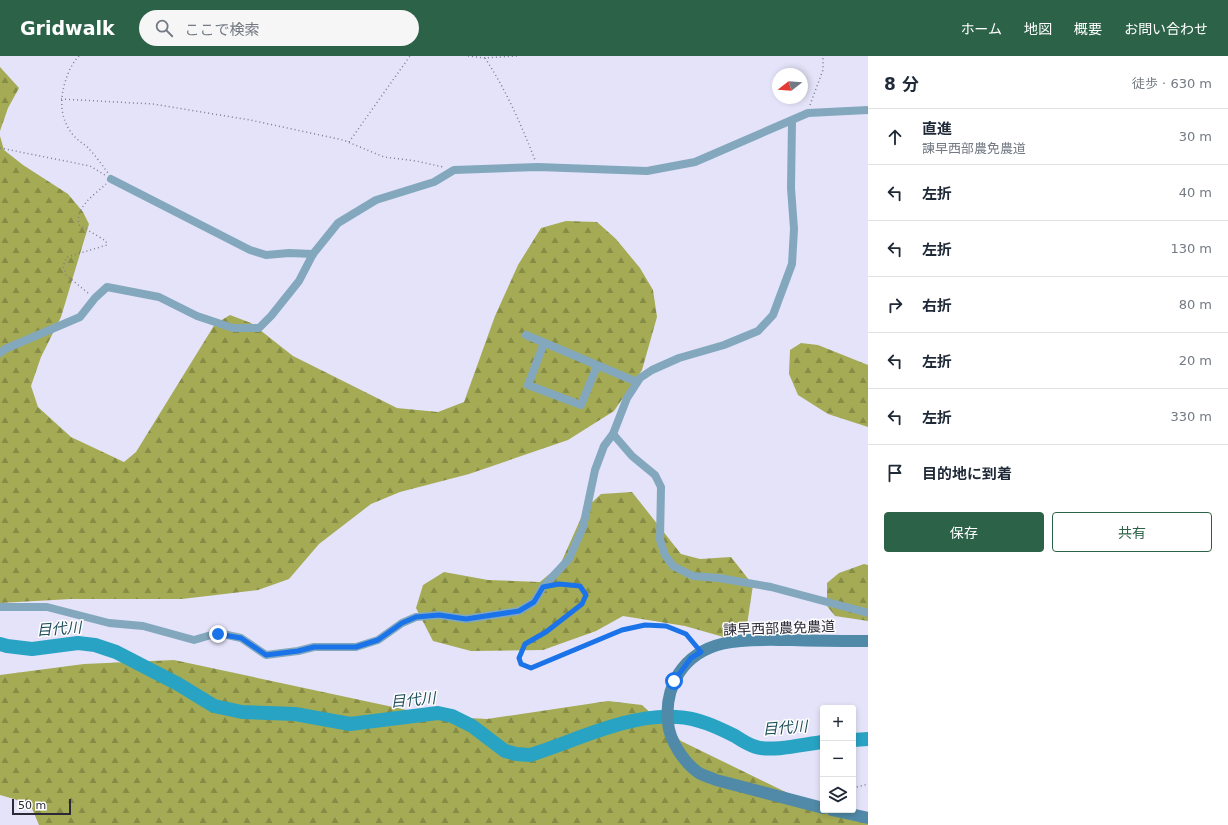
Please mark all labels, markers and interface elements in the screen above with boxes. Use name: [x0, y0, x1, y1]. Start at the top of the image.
search box: [139, 10, 419, 46]
text: Gridwalk: [20, 17, 115, 39]
icon: search: [153, 17, 175, 39]
text: ここで検索: [185, 21, 260, 39]
text: ホーム: [960, 21, 1002, 37]
text: 地図: [1024, 21, 1052, 37]
text: 概要: [1074, 21, 1102, 37]
text: お問い合わせ: [1124, 21, 1208, 37]
north arrow: [772, 68, 808, 104]
text: 8 分: [884, 74, 919, 94]
text: 徒歩 · 630 m: [1132, 76, 1212, 91]
text: 直進: [922, 120, 952, 138]
icon: ahead: [884, 126, 906, 148]
text: 30 m: [1179, 129, 1212, 144]
text: 諫早西部農免農道: [922, 141, 1026, 156]
icon: left: [884, 182, 906, 204]
text: 左折: [922, 185, 952, 203]
text: 40 m: [1179, 185, 1212, 200]
icon: left: [884, 238, 906, 260]
text: 左折: [922, 241, 952, 259]
text: 130 m: [1170, 241, 1212, 256]
icon: right: [884, 294, 906, 316]
text: 右折: [922, 297, 952, 315]
text: 80 m: [1179, 297, 1212, 312]
icon: left: [884, 350, 906, 372]
text: 左折: [922, 353, 952, 371]
text: 20 m: [1179, 353, 1212, 368]
icon: left: [884, 406, 906, 428]
text: 左折: [922, 409, 952, 427]
text: 330 m: [1170, 409, 1212, 424]
icon: arrive: [884, 462, 906, 484]
text: 目的地に到着: [922, 465, 1012, 483]
button: 保存: [884, 512, 1044, 552]
button: 共有: [1052, 512, 1212, 552]
water label: 目代川: [36, 618, 84, 640]
street label: 諫早西部農免農道: [723, 618, 835, 638]
route end: [209, 625, 227, 643]
route start: [665, 672, 683, 690]
water label: 目代川: [390, 689, 438, 711]
map controls: [820, 705, 856, 813]
button: +: [820, 705, 856, 741]
water label: 目代川: [762, 717, 810, 739]
button: −: [820, 741, 856, 777]
button: layers: [820, 777, 856, 813]
scale bar: [12, 797, 71, 816]
text: 50 m: [18, 799, 46, 812]

